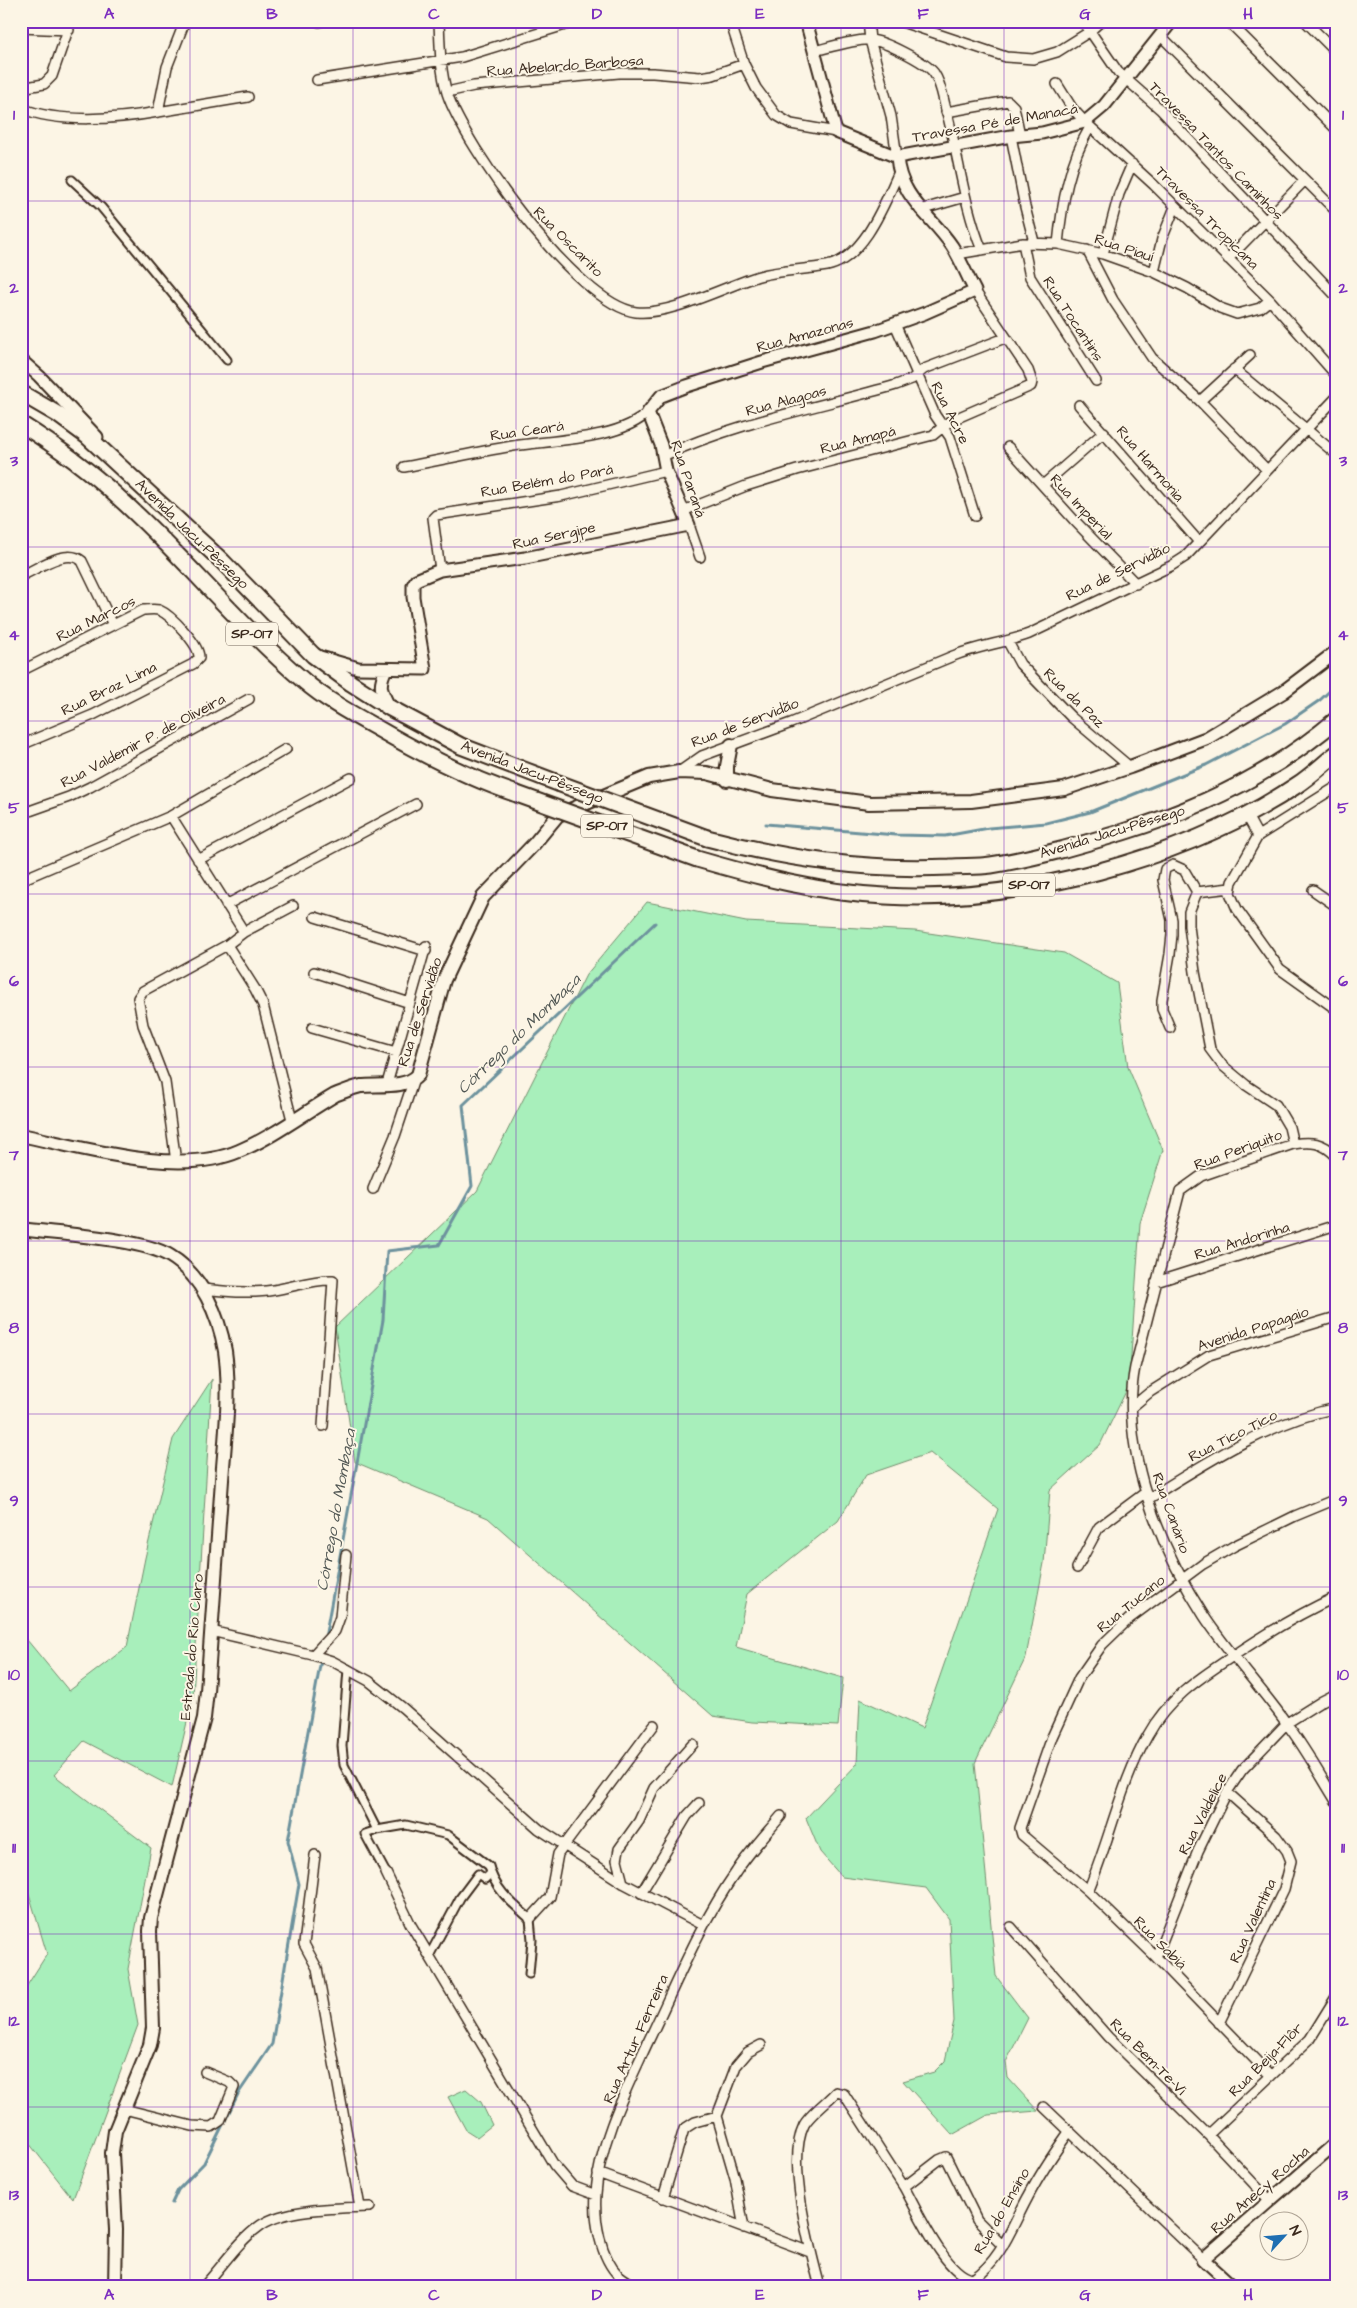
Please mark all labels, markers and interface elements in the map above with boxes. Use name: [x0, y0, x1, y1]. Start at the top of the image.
text: A: [104, 3, 115, 25]
text: B: [266, 3, 278, 25]
text: C: [428, 3, 440, 25]
text: D: [592, 3, 603, 25]
text: E: [755, 3, 765, 25]
text: F: [917, 3, 929, 25]
text: G: [1079, 3, 1091, 25]
text: H: [1243, 3, 1253, 25]
street label: Rua Abelardo Barbosa: [486, 50, 644, 82]
street label: Travessa Tantos Caminhos: [1144, 77, 1288, 225]
street label: Travessa Pé de Manacá: [911, 98, 1080, 148]
text: 1: [13, 104, 16, 126]
text: 1: [1342, 104, 1345, 126]
street label: Travessa Tropicana: [1151, 162, 1264, 275]
street label: Rua Oscarito: [528, 202, 608, 282]
street label: Rua Piauí: [1092, 229, 1157, 268]
street label: Rua Tocantins: [1038, 272, 1109, 366]
text: 2: [8, 277, 19, 299]
text: 2: [1337, 277, 1348, 299]
street label: Rua Amazonas: [754, 312, 856, 358]
street label: Rua Acre: [925, 378, 975, 448]
street label: Rua Alagoas: [743, 380, 829, 423]
street label: Rua Ceará: [489, 415, 566, 447]
street label: Rua Amapá: [818, 420, 898, 459]
street label: Rua Harmonia: [1111, 421, 1189, 507]
street label: Rua Paraná: [665, 438, 711, 521]
text: 3: [9, 450, 19, 472]
text: 3: [1338, 450, 1348, 472]
street label: Rua Belém do Pará: [479, 459, 615, 503]
street label: Rua Imperial: [1045, 470, 1117, 544]
street label: Avenida Jacu-Pêssego: [130, 474, 254, 595]
street label: Rua Sergipe: [511, 517, 598, 556]
street label: Rua de Servidão: [1062, 537, 1174, 606]
street label: Rua Marcos: [53, 591, 140, 647]
road number: SP-017: [226, 622, 278, 646]
text: 4: [9, 624, 20, 646]
text: 4: [1338, 624, 1349, 646]
street label: Rua Braz Lima: [58, 657, 161, 721]
street label: Rua da Paz: [1039, 663, 1110, 733]
street label: Rua Valdemir P. de Oliveira: [57, 688, 229, 793]
street label: Rua de Servidão: [688, 693, 802, 753]
street label: Avenida Jacu-Pêssego: [457, 735, 607, 810]
text: 5: [8, 797, 20, 819]
text: 5: [1337, 797, 1349, 819]
street label: Avenida Jacu-Pêssego: [1037, 800, 1188, 865]
road number: SP-017: [581, 814, 633, 838]
road number: SP-017: [1003, 874, 1055, 896]
street label: Rua de Servidão: [392, 954, 448, 1069]
water label: Córrego do Mombaça: [452, 969, 587, 1100]
text: 6: [9, 970, 19, 992]
text: 6: [1338, 970, 1348, 992]
street label: Rua Periquito: [1191, 1124, 1285, 1176]
text: 7: [8, 1144, 19, 1166]
text: 7: [1337, 1144, 1348, 1166]
street label: Rua Andorinha: [1192, 1216, 1292, 1265]
street label: Avenida Papagaio: [1195, 1301, 1312, 1358]
text: 8: [9, 1317, 20, 1339]
text: 8: [1338, 1317, 1349, 1339]
street label: Rua Tico Tico: [1185, 1404, 1282, 1467]
water label: Córrego do Mombaça: [311, 1426, 362, 1593]
street label: Rua Canário: [1147, 1470, 1195, 1557]
text: 9: [9, 1490, 19, 1512]
text: 9: [1338, 1490, 1348, 1512]
street label: Rua Tucano: [1093, 1570, 1170, 1638]
street label: Estrada do Rio Claro: [175, 1573, 209, 1721]
text: 10: [8, 1664, 20, 1686]
text: 10: [1337, 1664, 1349, 1686]
street label: Rua Valdelice: [1173, 1769, 1233, 1859]
text: 11: [12, 1837, 17, 1859]
text: 11: [1341, 1837, 1346, 1859]
street label: Rua Valentina: [1224, 1875, 1282, 1966]
street label: Rua Sabiá: [1129, 1912, 1192, 1975]
street label: Rua Artur Ferreira: [598, 1971, 674, 2107]
text: 12: [8, 2010, 20, 2032]
text: 12: [1337, 2010, 1349, 2032]
street label: Rua Bem-Te-Vi: [1105, 2014, 1192, 2101]
street label: Rua Beija-Flôr: [1224, 2018, 1308, 2102]
street label: Rua Anecy Rocha: [1206, 2141, 1315, 2240]
street label: Rua do Ensino: [969, 2164, 1035, 2258]
text: 13: [9, 2184, 20, 2206]
text: 13: [1338, 2184, 1349, 2206]
north arrow: [1260, 2210, 1310, 2260]
text: N: [1284, 2222, 1306, 2239]
text: A: [104, 2284, 115, 2306]
text: B: [266, 2284, 278, 2306]
text: C: [428, 2284, 440, 2306]
text: D: [592, 2284, 603, 2306]
text: E: [755, 2284, 765, 2306]
text: F: [917, 2284, 929, 2306]
text: G: [1079, 2284, 1091, 2306]
text: H: [1243, 2284, 1253, 2306]

